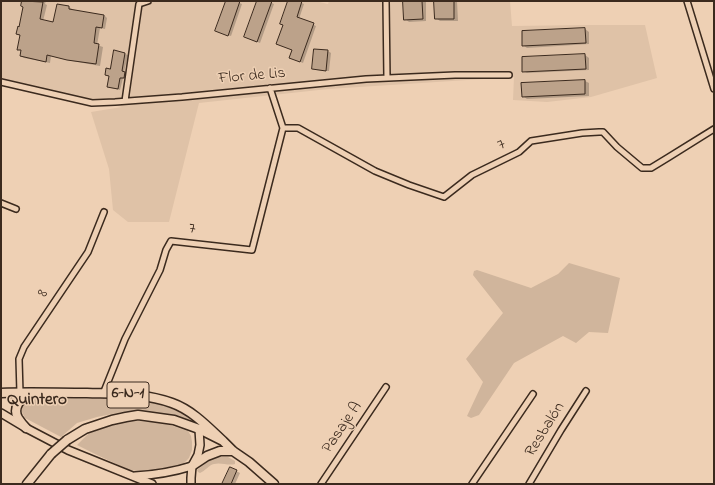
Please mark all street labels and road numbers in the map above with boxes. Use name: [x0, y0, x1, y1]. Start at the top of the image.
street label: Flor de Lis: [218, 64, 286, 90]
street label: 7: [495, 136, 509, 156]
street label: 7: [188, 220, 196, 240]
street label: 8: [34, 286, 54, 302]
road number: 6-N-1: [107, 382, 149, 408]
street label: Pasaje A: [319, 399, 367, 457]
street label: Resbalón: [522, 399, 570, 461]

